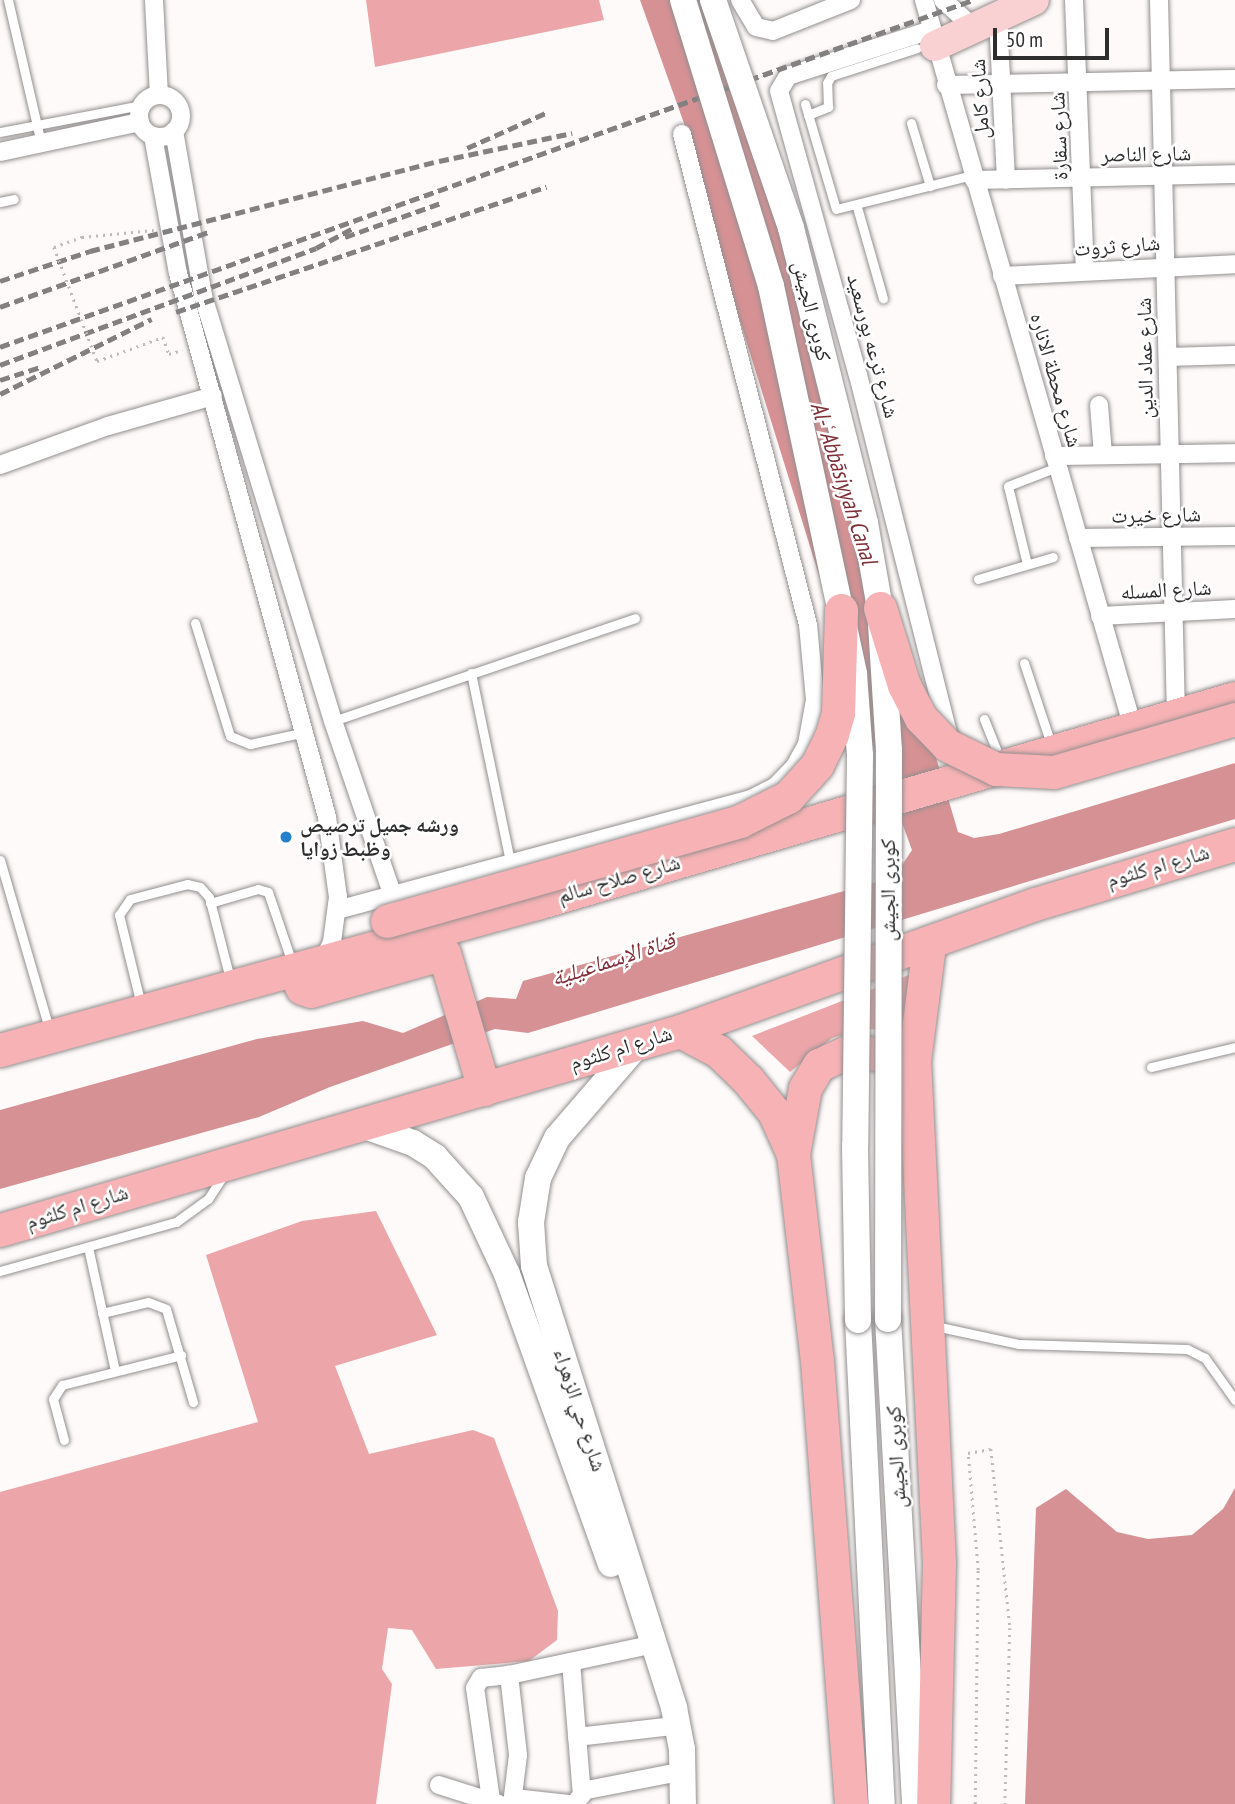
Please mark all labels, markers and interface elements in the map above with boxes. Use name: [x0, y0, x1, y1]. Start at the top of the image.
scale bar: [997, 14, 1112, 58]
text: 50 m: [1006, 26, 1043, 53]
street label: شارع كامل: [965, 58, 995, 140]
street label: شارع سقارة: [1045, 91, 1073, 181]
street label: شارع الناصر: [1101, 141, 1191, 167]
street label: شارع ثروت: [1073, 230, 1161, 262]
street label: كوبرى الجيش: [787, 258, 837, 364]
street label: شارع ترعه بورسعيد: [842, 271, 904, 421]
street label: شارع عماد الدين: [1131, 297, 1159, 419]
street label: شارع محطة الاناره: [1025, 310, 1087, 450]
water label: Al-ʿAbbāsiyyah Canal: [805, 398, 883, 568]
street label: شارع خيرت: [1111, 502, 1201, 528]
street label: شارع المسله: [1120, 575, 1212, 605]
place label: ورشه جميل ترصيص وظبط زوايا: [300, 812, 459, 862]
marker: ورشه جميل ترصيص وظبط زوايا: [278, 829, 294, 845]
street label: كوبرى الجيش: [875, 839, 901, 941]
street label: شارع ام كلثوم: [1104, 839, 1212, 893]
street label: شارع صلاح سالم: [555, 849, 683, 909]
water label: قناة الإسماعيلية: [548, 926, 678, 992]
street label: شارع ام كلثوم: [567, 1021, 675, 1075]
street label: شارع ام كلثوم: [23, 1180, 131, 1234]
street label: شارع حي الزهراء: [548, 1345, 612, 1475]
street label: كوبرى الجيش: [881, 1405, 911, 1509]

